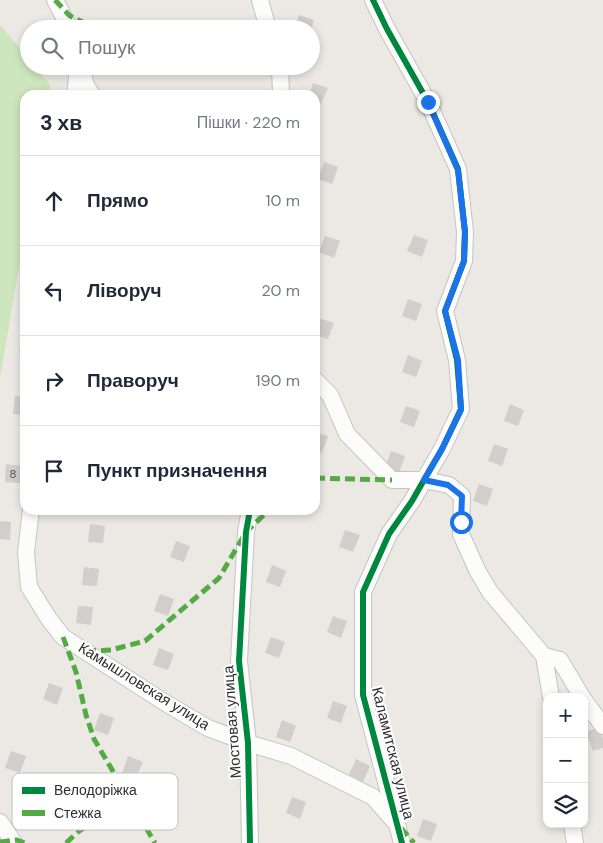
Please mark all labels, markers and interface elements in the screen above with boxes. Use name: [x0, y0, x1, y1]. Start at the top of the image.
search box: [20, 20, 320, 75]
icon: search: [38, 34, 66, 62]
text: Пошук: [78, 35, 135, 60]
route end: [417, 91, 440, 114]
text: 3 хв: [40, 109, 82, 137]
text: Пішки · 220 m: [197, 112, 300, 133]
icon: ahead: [40, 187, 68, 215]
text: Прямо: [87, 188, 149, 213]
text: 10 m: [266, 190, 300, 211]
icon: left: [40, 277, 68, 305]
text: Ліворуч: [87, 278, 162, 303]
text: 20 m: [261, 280, 300, 301]
icon: right: [40, 367, 68, 395]
text: Праворуч: [87, 368, 179, 393]
text: 190 m: [256, 370, 300, 391]
icon: arrive: [40, 457, 68, 485]
text: Пункт призначення: [87, 458, 267, 483]
house number: 8: [9, 466, 17, 482]
route start: [450, 511, 473, 534]
street label: Камышловская улица: [75, 637, 214, 735]
street label: Мостовая улица: [218, 664, 246, 779]
street label: Каламитская улица: [367, 685, 419, 822]
map controls: [543, 693, 588, 828]
button: +: [543, 693, 588, 738]
button: −: [543, 738, 588, 783]
legend: [12, 773, 178, 830]
text: Велодоріжка: [54, 781, 137, 799]
button: layers: [543, 783, 588, 828]
text: Стежка: [54, 804, 102, 822]

